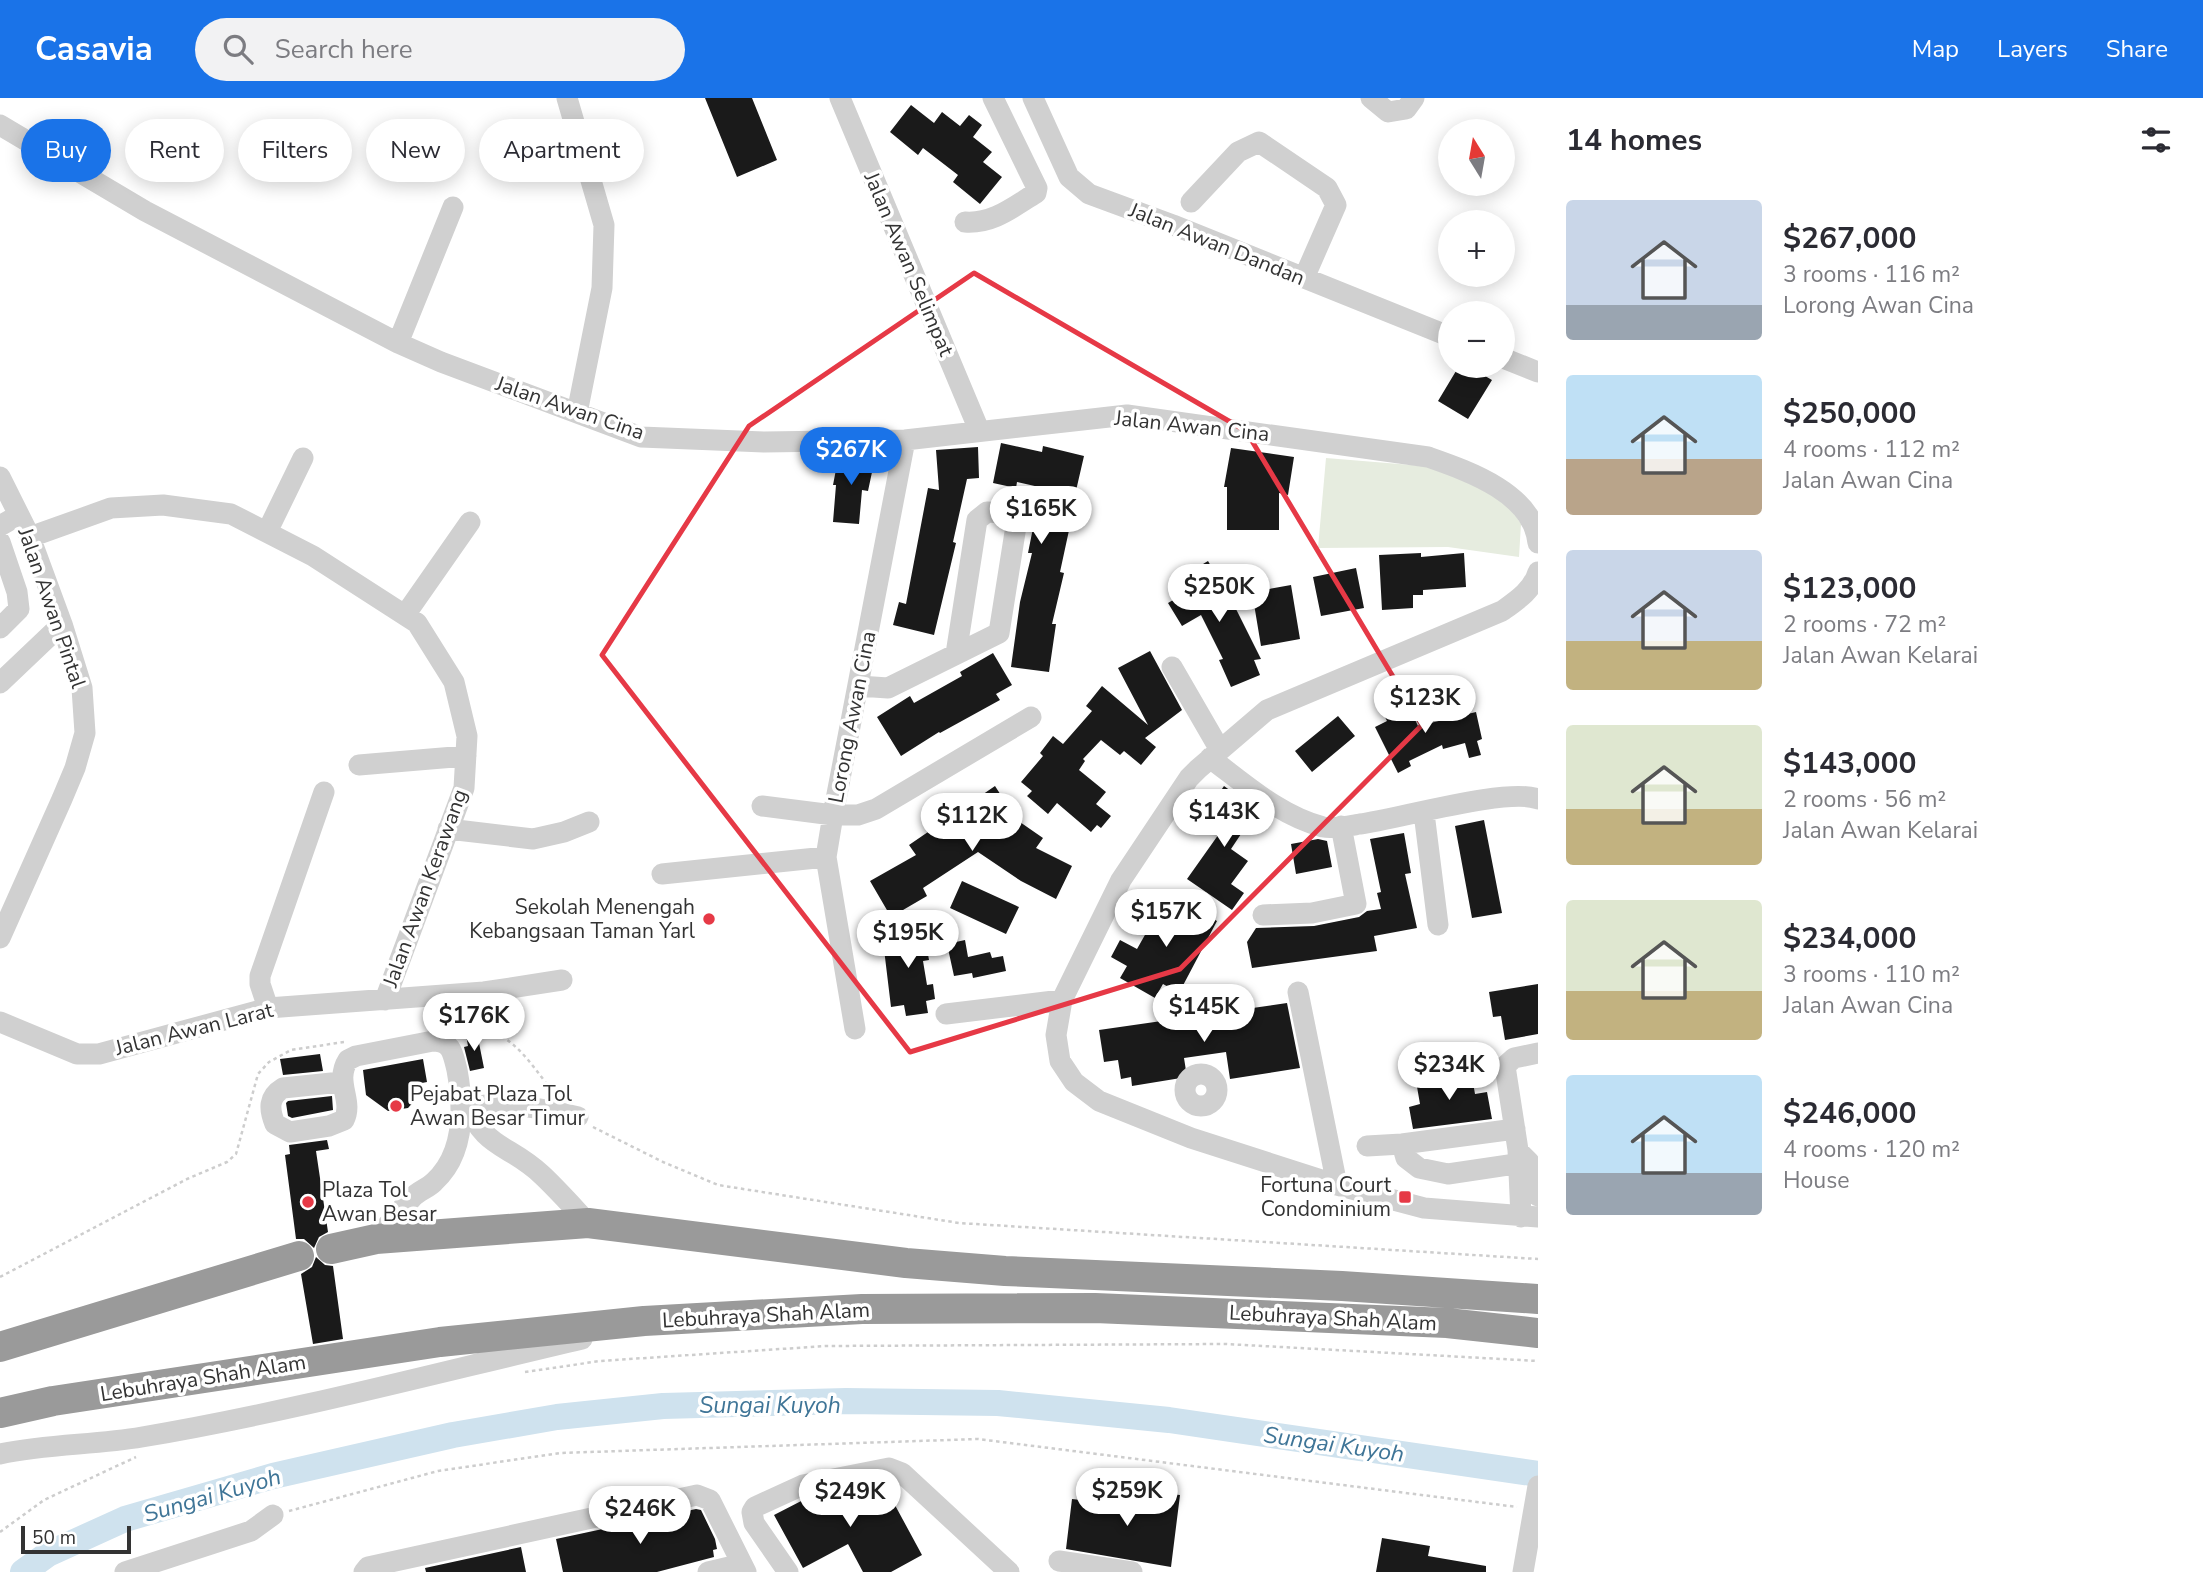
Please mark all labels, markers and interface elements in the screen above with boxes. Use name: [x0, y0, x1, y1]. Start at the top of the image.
search box: [195, 18, 685, 81]
text: Casavia: [35, 27, 153, 72]
icon: search: [219, 30, 257, 68]
text: Search here: [275, 32, 413, 67]
text: Map: [1912, 33, 1959, 65]
text: Layers: [1997, 33, 2068, 65]
text: Share: [2106, 33, 2168, 65]
chip: Buy: [21, 119, 111, 182]
chip: Rent: [125, 119, 224, 182]
chip: Filters: [238, 119, 352, 182]
chip: New: [366, 119, 465, 182]
chip: Apartment: [479, 119, 644, 182]
north arrow: [1438, 119, 1516, 196]
map controls: [1438, 119, 1515, 378]
text: 14 homes: [1566, 120, 1702, 161]
icon: filters: [2137, 121, 2175, 159]
street label: Jalan Awan Selimpat: [857, 167, 961, 361]
street label: Jalan Awan Dandan: [1124, 196, 1309, 292]
button: +: [1438, 210, 1515, 287]
text: $267,000: [1783, 218, 1916, 259]
icon: home: [1622, 228, 1706, 312]
text: 3 rooms · 116 m²: [1783, 259, 1960, 290]
text: Lorong Awan Cina: [1783, 290, 1974, 321]
button: −: [1438, 301, 1515, 378]
street label: Jalan Awan Cina: [491, 369, 648, 447]
text: $250,000: [1783, 393, 1916, 434]
icon: home: [1622, 403, 1706, 487]
street label: Jalan Awan Cina: [1112, 404, 1271, 448]
pin: $267K: [802, 428, 900, 487]
text: $267K: [816, 434, 886, 465]
text: 4 rooms · 112 m²: [1783, 434, 1960, 465]
text: Jalan Awan Cina: [1783, 465, 1953, 496]
pin: $165K: [992, 486, 1090, 546]
text: $165K: [1006, 493, 1076, 524]
street label: Jalan Awan Pintal: [11, 523, 93, 693]
pin: $250K: [1170, 564, 1268, 624]
text: $123,000: [1783, 568, 1916, 609]
text: $250K: [1184, 571, 1254, 602]
icon: home: [1622, 578, 1706, 662]
text: 2 rooms · 72 m²: [1783, 609, 1946, 640]
street label: Lorong Awan Cina: [822, 629, 882, 805]
text: Jalan Awan Kelarai: [1783, 640, 1978, 671]
pin: $123K: [1376, 676, 1474, 735]
text: $123K: [1390, 682, 1460, 713]
text: $143,000: [1783, 743, 1916, 784]
icon: home: [1622, 753, 1706, 837]
text: 2 rooms · 56 m²: [1783, 784, 1946, 815]
street label: Jalan Awan Kerawang: [376, 785, 474, 992]
pin: $143K: [1175, 790, 1273, 849]
pin: $112K: [923, 794, 1021, 853]
text: $143K: [1189, 796, 1259, 827]
text: $112K: [937, 800, 1007, 831]
text: Jalan Awan Kelarai: [1783, 815, 1978, 846]
pin: $157K: [1117, 890, 1215, 949]
place label: Sekolah Menengah Kebangsaan Taman Yarl: [469, 893, 696, 945]
text: $157K: [1131, 896, 1201, 927]
pin: $195K: [859, 910, 957, 970]
marker: Sekolah Menengah Kebangsaan Taman Yarl: [701, 911, 717, 927]
text: $195K: [873, 917, 943, 948]
text: $234,000: [1783, 918, 1916, 959]
icon: home: [1622, 928, 1706, 1012]
text: 3 rooms · 110 m²: [1783, 959, 1960, 990]
pin: $145K: [1155, 984, 1253, 1044]
text: Jalan Awan Cina: [1783, 990, 1953, 1021]
text: $145K: [1169, 991, 1239, 1022]
pin: $176K: [425, 993, 523, 1053]
street label: Jalan Awan Larat: [111, 996, 276, 1062]
text: $176K: [439, 1000, 509, 1031]
pin: $234K: [1400, 1042, 1498, 1102]
text: $234K: [1414, 1049, 1484, 1080]
place label: Pejabat Plaza Tol Awan Besar Timur: [410, 1080, 585, 1132]
text: $246,000: [1783, 1093, 1916, 1134]
marker: Pejabat Plaza Tol Awan Besar Timur: [388, 1098, 404, 1114]
icon: home: [1622, 1103, 1706, 1187]
text: 4 rooms · 120 m²: [1783, 1134, 1960, 1165]
text: House: [1783, 1165, 1850, 1196]
place label: Fortuna Court Condominium: [1260, 1171, 1392, 1223]
place label: Plaza Tol Awan Besar: [322, 1176, 437, 1228]
marker: Fortuna Court Condominium: [1397, 1189, 1413, 1205]
marker: Plaza Tol Awan Besar: [300, 1194, 316, 1210]
street label: Lebuhraya Shah Alam: [661, 1296, 871, 1334]
street label: Lebuhraya Shah Alam: [1228, 1299, 1438, 1337]
street label: Lebuhraya Shah Alam: [98, 1348, 308, 1408]
water label: Sungai Kuyoh: [699, 1390, 841, 1421]
water label: Sungai Kuyoh: [1262, 1419, 1406, 1470]
water label: Sungai Kuyoh: [140, 1461, 284, 1530]
pin: $259K: [1078, 1468, 1176, 1528]
pin: $249K: [801, 1470, 899, 1529]
text: $259K: [1092, 1475, 1162, 1506]
text: $249K: [815, 1476, 885, 1507]
pin: $246K: [591, 1486, 689, 1546]
text: $246K: [605, 1493, 675, 1524]
scale bar: [21, 1523, 131, 1555]
text: 50 m: [32, 1525, 76, 1551]

